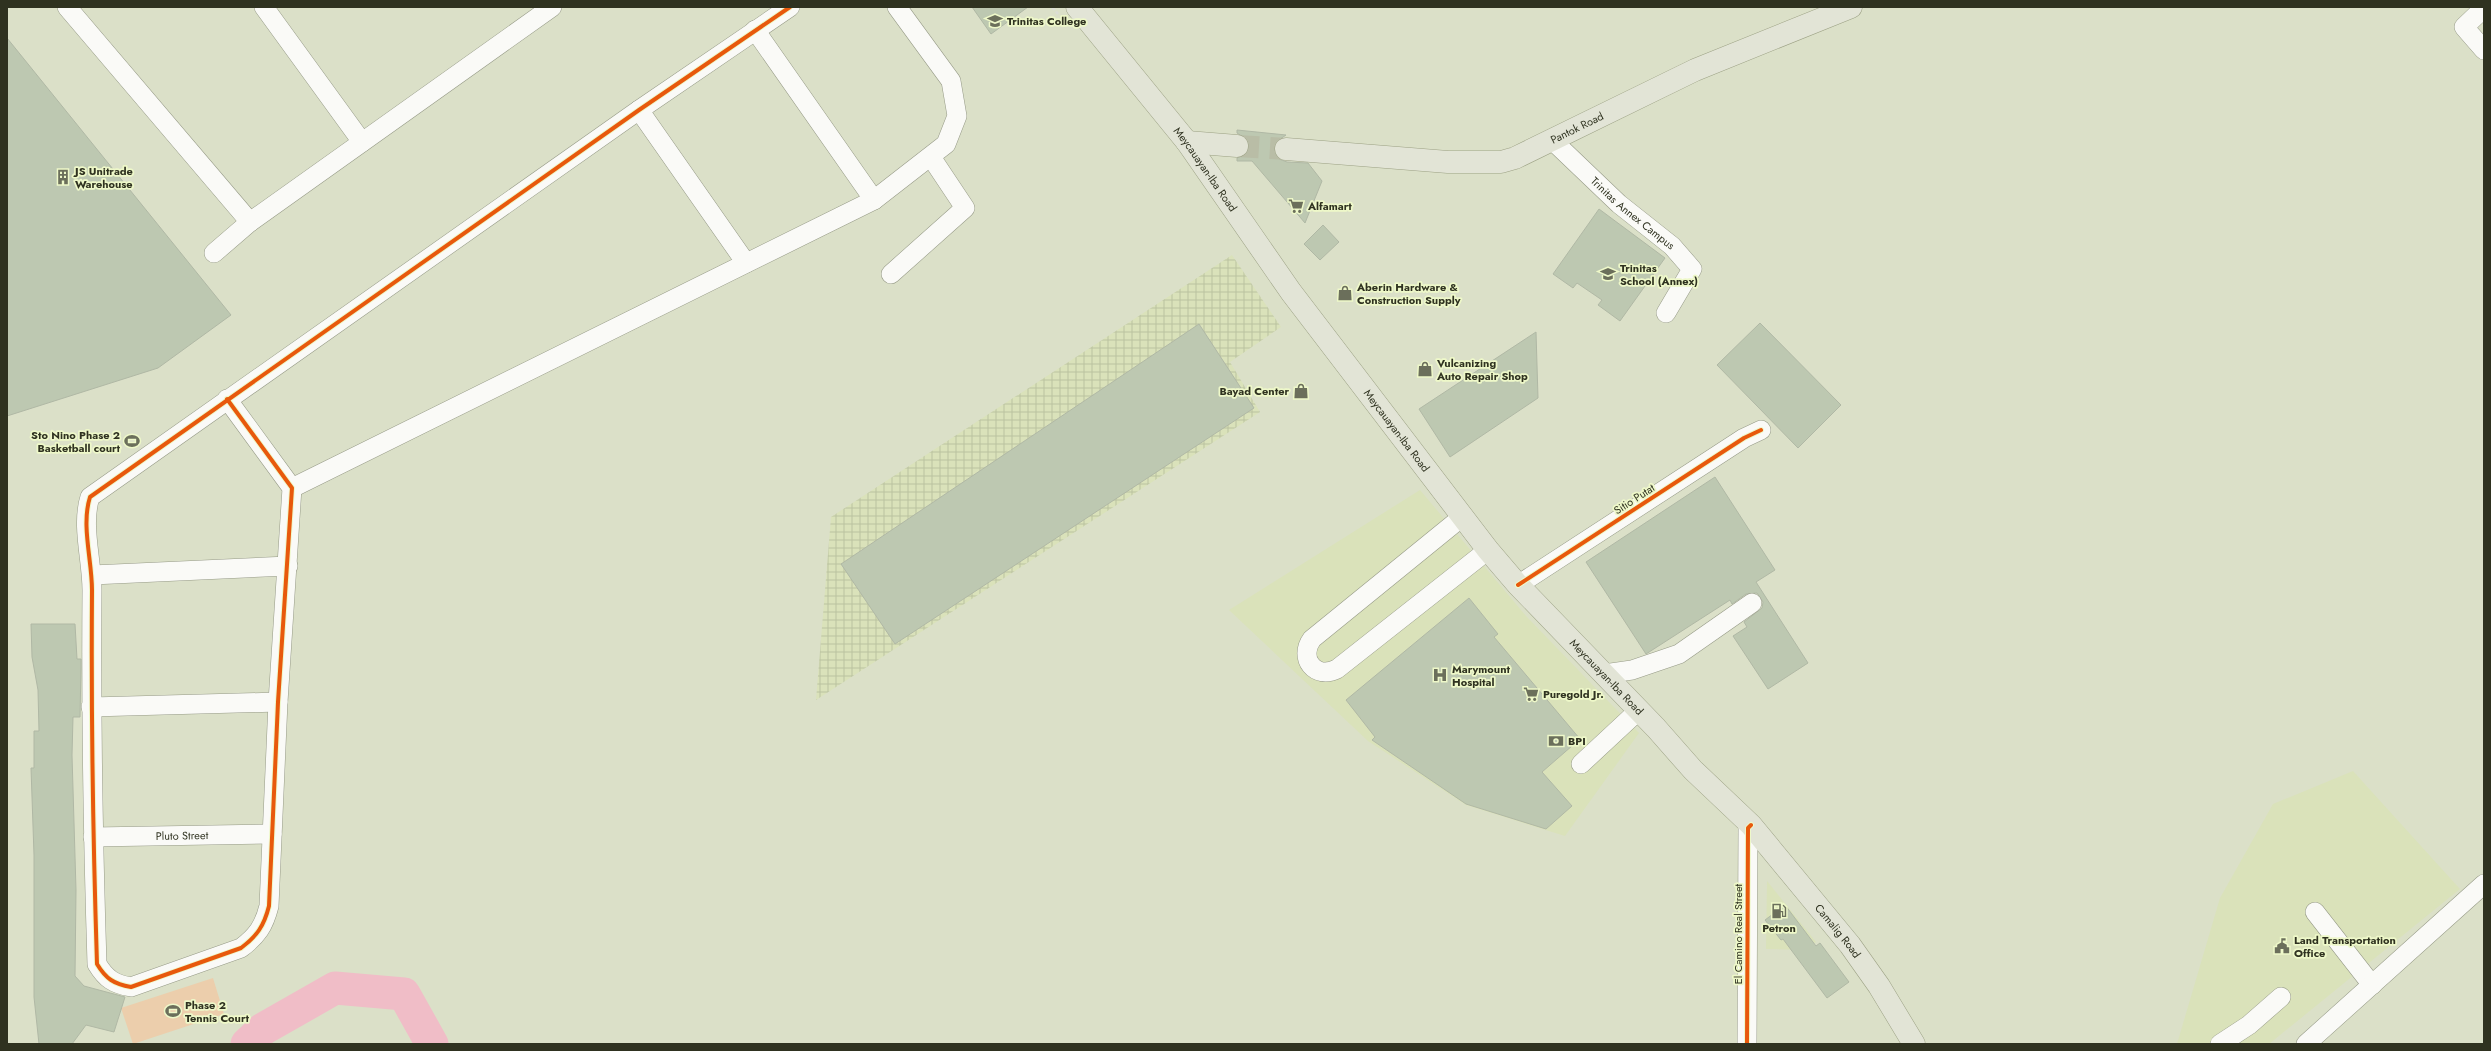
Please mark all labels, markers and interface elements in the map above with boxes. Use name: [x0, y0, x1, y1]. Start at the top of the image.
school or university icon: Trinitas College: [986, 12, 1004, 30]
place label: Trinitas College: [1007, 13, 1086, 29]
street label: Pantok Road: [1548, 108, 1606, 148]
street label: Meycauayan-Iba Road: [1170, 124, 1241, 215]
place label: JS Unitrade Warehouse: [73, 163, 133, 192]
building icon: JS Unitrade Warehouse: [54, 168, 72, 186]
street label: Trinitas Annex Campus: [1587, 173, 1679, 254]
supermarket icon: Alfamart: [1287, 197, 1305, 215]
place label: Alfamart: [1307, 198, 1352, 214]
place label: Trinitas School (Annex): [1620, 260, 1698, 289]
school or university icon: Trinitas School (Annex): [1599, 265, 1617, 283]
place label: Aberin Hardware & Construction Supply: [1356, 279, 1461, 308]
shop icon: Aberin Hardware & Construction Supply: [1336, 284, 1354, 302]
place label: Vulcanizing Auto Repair Shop: [1436, 355, 1528, 384]
shop icon: Vulcanizing Auto Repair Shop: [1416, 360, 1434, 378]
shop icon: Bayad Center: [1292, 382, 1310, 400]
place label: Bayad Center: [1219, 383, 1289, 399]
street label: Meycauayan-Iba Road: [1360, 386, 1434, 475]
place label: Sto Nino Phase 2 Basketball court: [31, 427, 120, 456]
sports icon: Sto Nino Phase 2 Basketball court: [123, 432, 141, 450]
street label: Sitio Putat: [1610, 480, 1658, 518]
street label: Meycauayan-Iba Road: [1566, 635, 1647, 718]
place label: Marymount Hospital: [1452, 661, 1510, 690]
hospital icon: Marymount Hospital: [1431, 666, 1449, 684]
supermarket icon: Puregold Jr.: [1522, 685, 1540, 703]
place label: Puregold Jr.: [1543, 686, 1604, 702]
bank icon: BPI: [1547, 732, 1565, 750]
place label: BPI: [1568, 733, 1586, 749]
street label: Pluto Street: [156, 827, 209, 844]
street label: El Camino Real Street: [1730, 883, 1746, 984]
street label: Camalig Road: [1811, 900, 1865, 961]
fuel station icon: Petron: [1770, 902, 1788, 920]
place label: Petron: [1762, 920, 1796, 936]
place label: Land Transportation Office: [2294, 932, 2396, 961]
public building icon: Land Transportation Office: [2273, 937, 2291, 955]
place label: Phase 2 Tennis Court: [185, 997, 249, 1026]
sports icon: Phase 2 Tennis Court: [164, 1002, 182, 1020]

